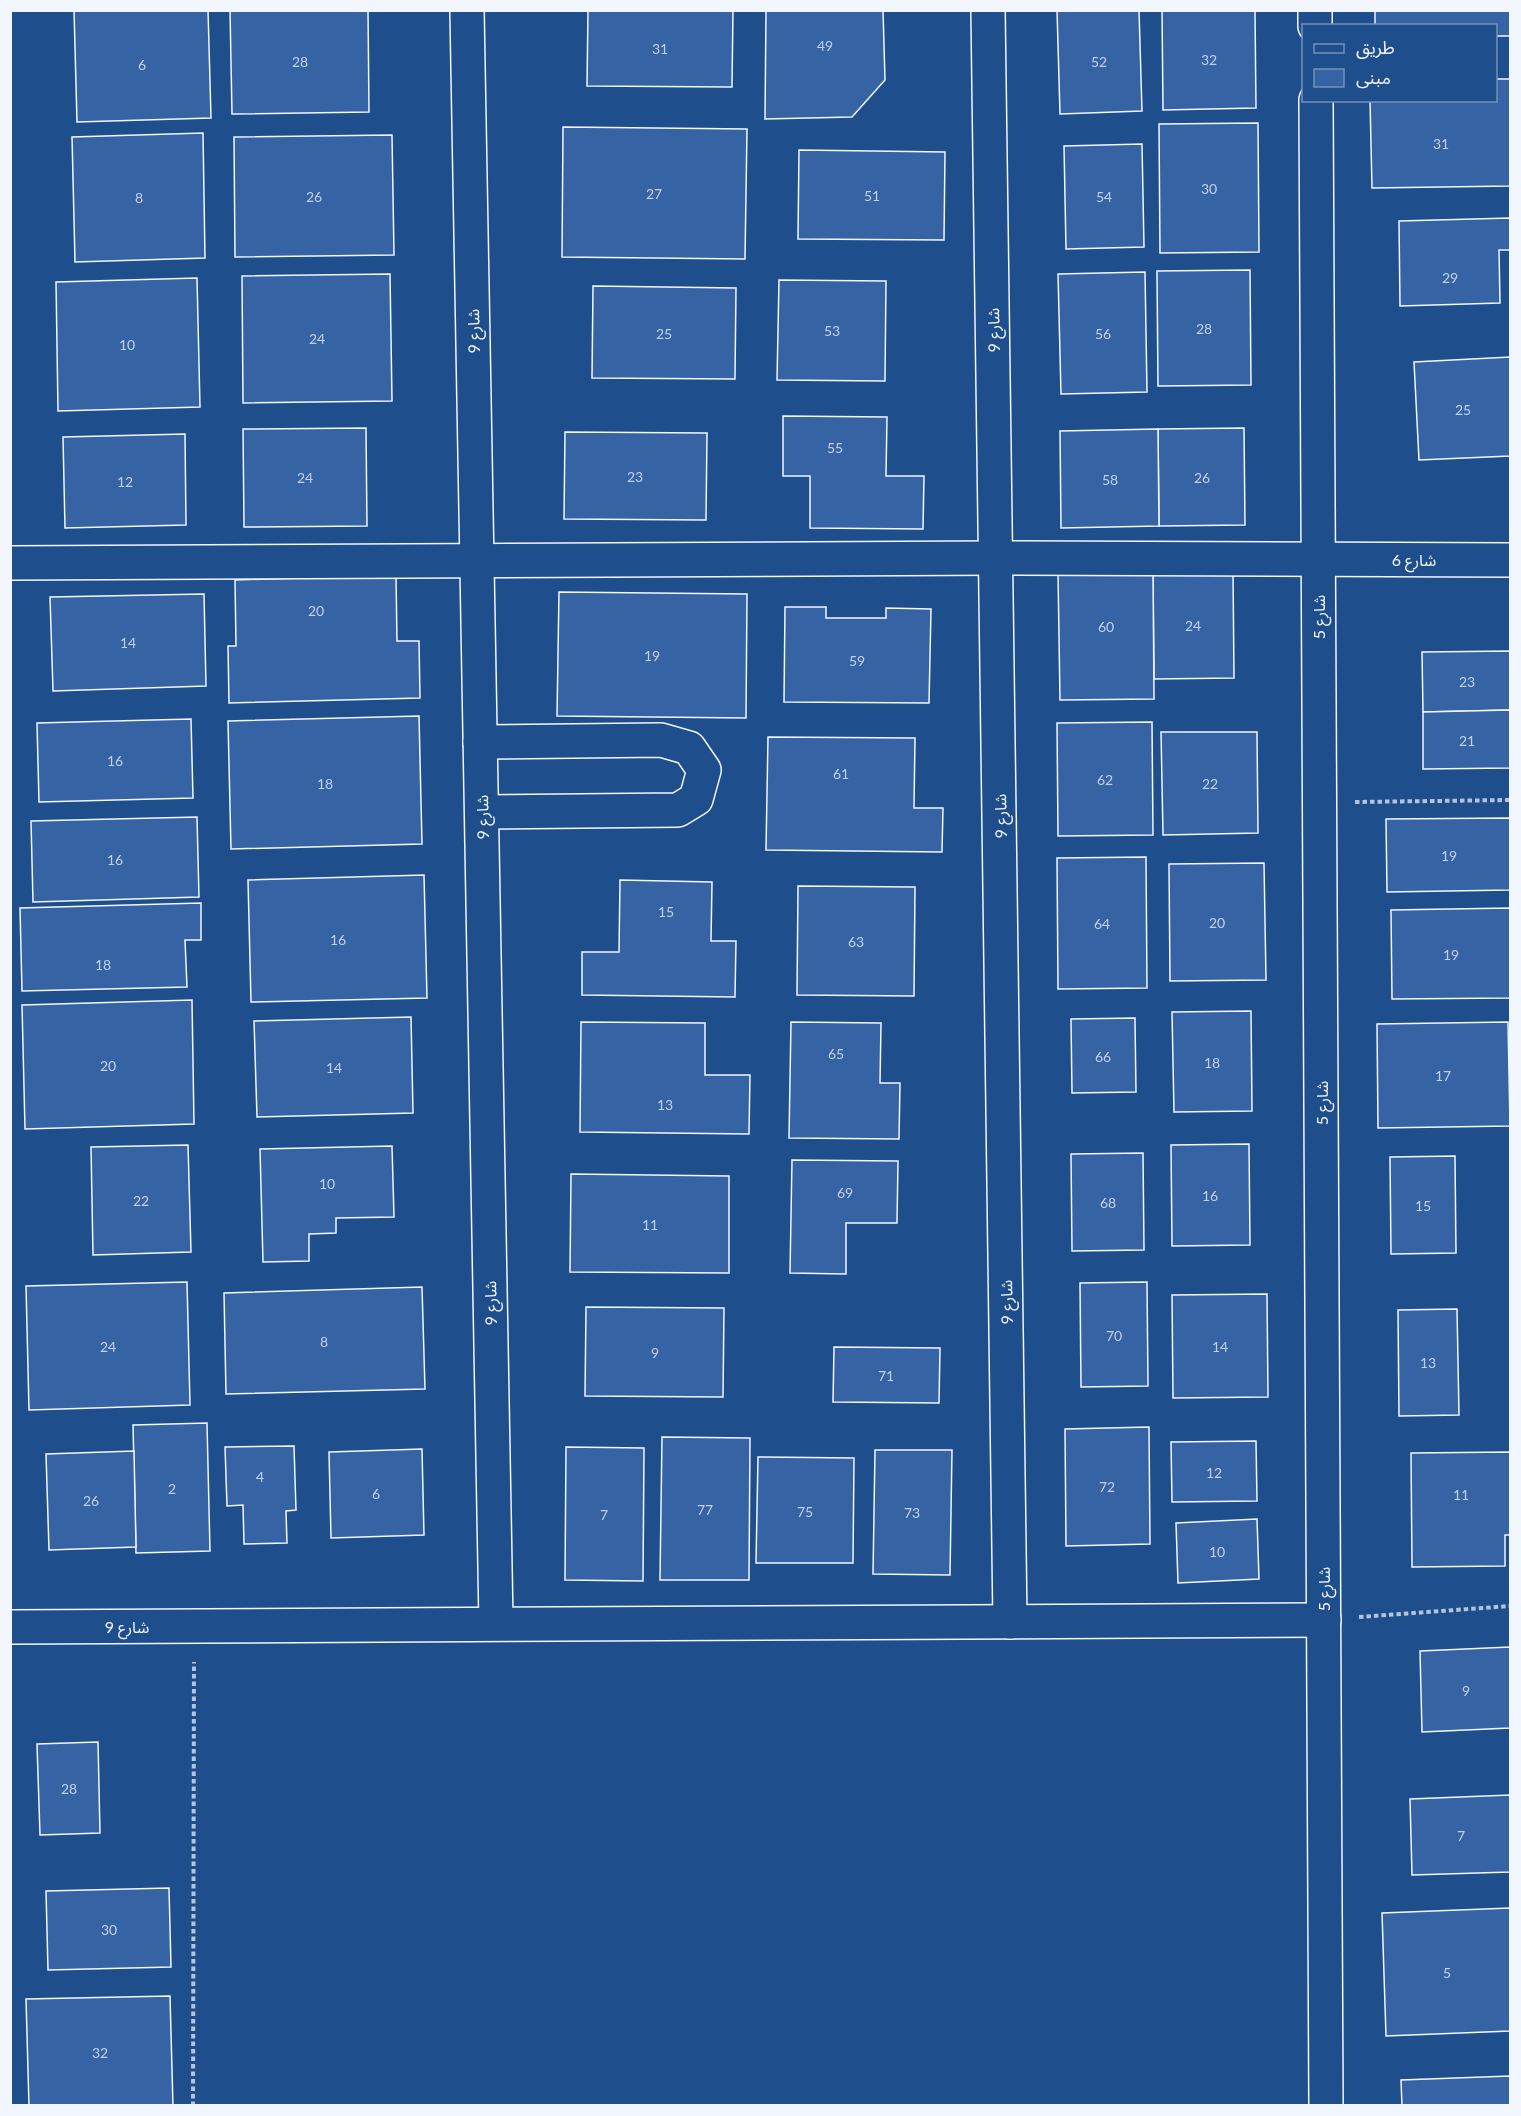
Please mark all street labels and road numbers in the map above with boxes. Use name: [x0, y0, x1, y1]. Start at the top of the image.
street label: شارع 9: [983, 307, 1007, 352]
street label: شارع 9: [463, 308, 487, 353]
street label: شارع 6: [1392, 550, 1436, 573]
street label: شارع 5: [1309, 595, 1332, 639]
street label: شارع 9: [990, 793, 1014, 838]
street label: شارع 9: [472, 794, 496, 839]
street label: شارع 5: [1312, 1081, 1335, 1125]
street label: شارع 9: [996, 1279, 1020, 1324]
street label: شارع 9: [480, 1280, 504, 1325]
street label: شارع 5: [1314, 1567, 1337, 1611]
street label: شارع 9: [105, 1617, 149, 1640]

